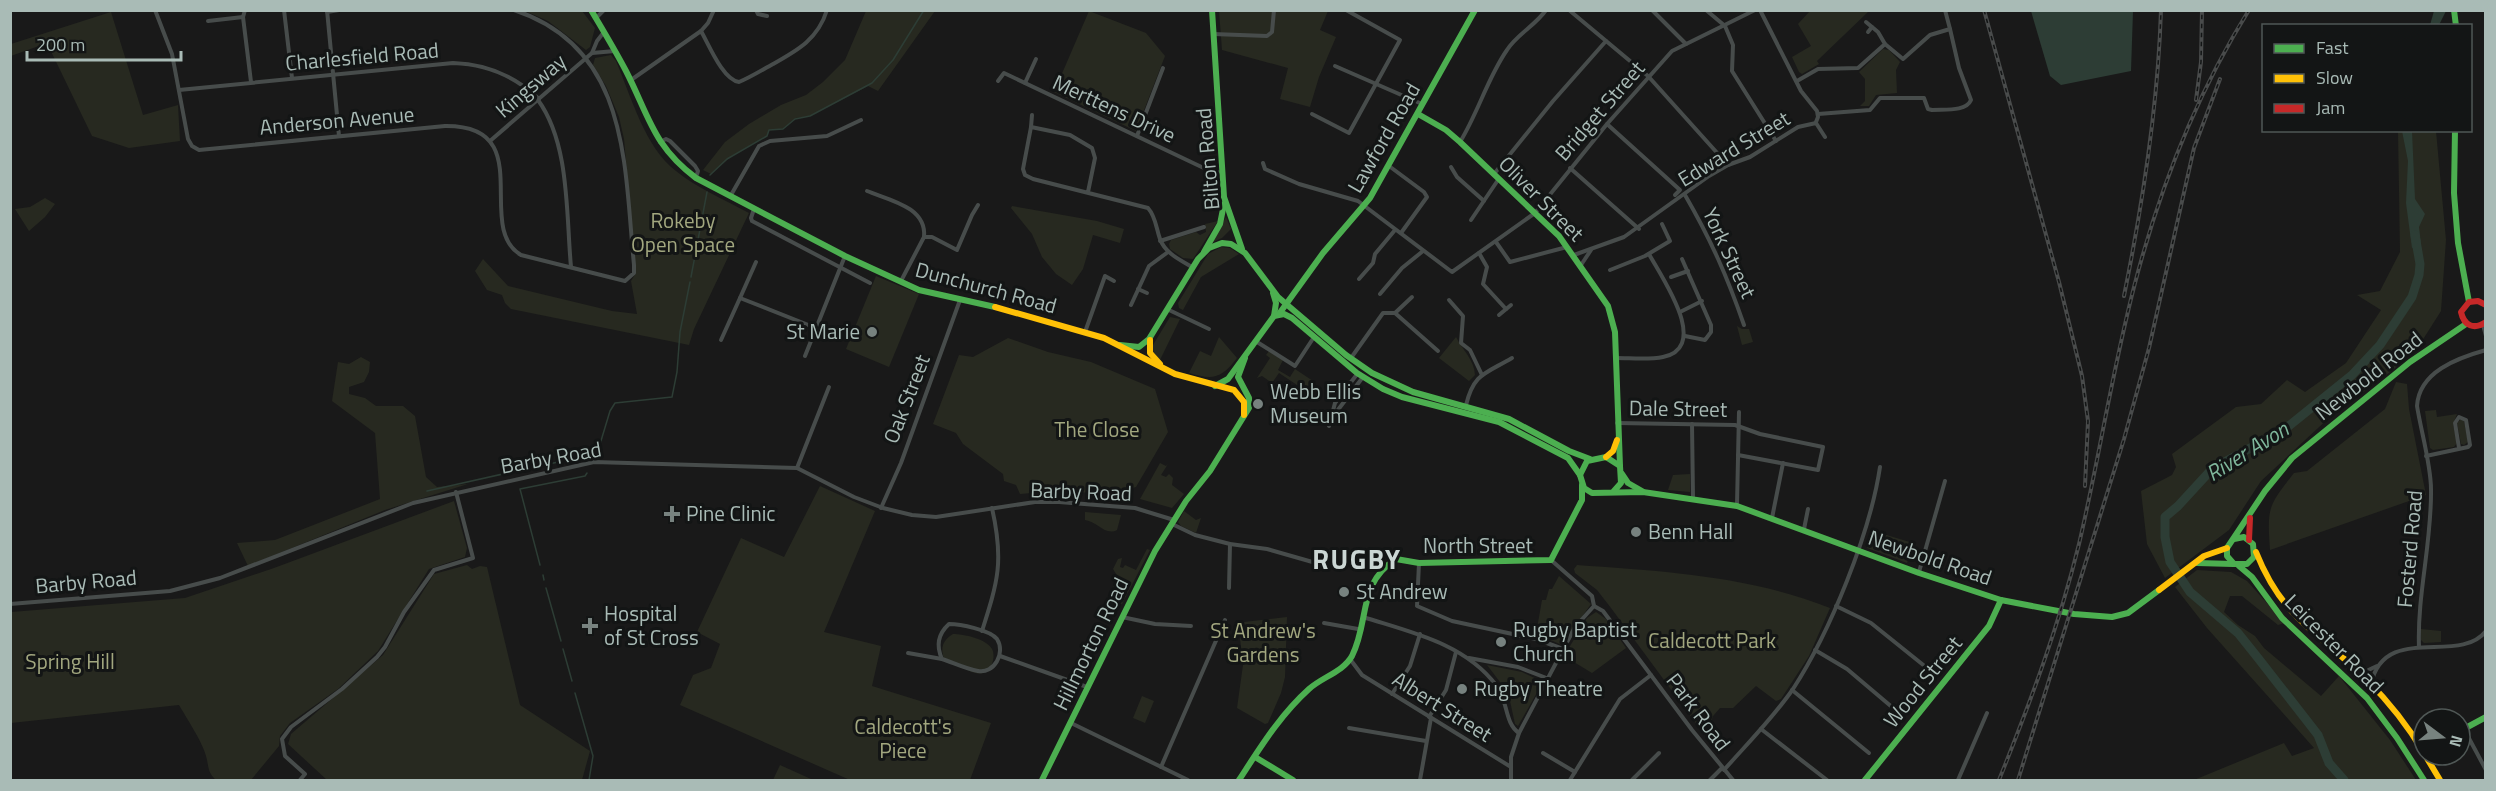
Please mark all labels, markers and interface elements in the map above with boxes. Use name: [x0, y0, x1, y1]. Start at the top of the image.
scale bar: [27, 24, 182, 62]
legend: [2262, 24, 2472, 132]
text: 200 m: [36, 31, 85, 58]
street label: Charlesfield Road: [284, 33, 440, 79]
text: Fast: [2316, 34, 2349, 61]
street label: Kingsway: [488, 45, 573, 125]
street label: Bridget Street: [1547, 53, 1652, 167]
text: Slow: [2316, 64, 2353, 91]
street label: Merttens Drive: [1048, 66, 1181, 151]
street label: Lawford Road: [1339, 76, 1428, 199]
text: Jam: [2316, 94, 2345, 121]
street label: Anderson Avenue: [258, 97, 416, 143]
street label: Edward Street: [1671, 102, 1796, 194]
street label: Bilton Road: [1187, 107, 1227, 211]
street label: Oliver Street: [1492, 148, 1592, 249]
street label: York Street: [1695, 202, 1765, 304]
park label: Rokeby Open Space: [631, 204, 735, 260]
street label: Dunchurch Road: [912, 253, 1060, 321]
place label: St Marie: [786, 315, 860, 347]
street label: Newbold Road: [2308, 323, 2429, 427]
marker: St Marie: [865, 325, 879, 339]
street label: Oak Street: [874, 349, 938, 448]
place label: Webb Ellis Museum: [1270, 375, 1361, 431]
street label: Dale Street: [1629, 391, 1728, 425]
marker: Webb Ellis Museum: [1251, 397, 1265, 411]
water label: River Avon: [2199, 412, 2296, 490]
park label: The Close: [1054, 413, 1140, 445]
street label: Barby Road: [498, 432, 604, 482]
street label: Barby Road: [1030, 473, 1132, 509]
street label: Fosterd Road: [2388, 489, 2430, 609]
place label: Pine Clinic: [686, 497, 775, 529]
marker: Pine Clinic: [663, 505, 681, 523]
place label: Benn Hall: [1648, 515, 1733, 547]
street label: Newbold Road: [1864, 521, 1996, 593]
marker: Benn Hall: [1629, 525, 1643, 539]
street label: North Street: [1423, 529, 1534, 561]
district label: RUGBY: [1312, 538, 1402, 579]
street label: Barby Road: [34, 561, 138, 601]
street label: Hillmorton Road: [1044, 572, 1136, 715]
place label: St Andrew: [1356, 575, 1448, 607]
marker: St Andrew: [1337, 585, 1351, 599]
street label: Leicester Road: [2277, 586, 2392, 701]
place label: Hospital of St Cross: [604, 597, 699, 653]
place label: Rugby Baptist Church: [1513, 613, 1638, 669]
park label: St Andrew's Gardens: [1210, 614, 1316, 670]
marker: Hospital of St Cross: [581, 617, 599, 635]
park label: Caldecott Park: [1648, 624, 1776, 656]
street label: Wood Street: [1875, 628, 1970, 734]
marker: Rugby Baptist Church: [1494, 635, 1508, 649]
park label: Spring Hill: [25, 645, 115, 677]
street label: Albert Street: [1386, 663, 1499, 750]
street label: Park Road: [1659, 666, 1739, 757]
place label: Rugby Theatre: [1474, 672, 1603, 704]
marker: Rugby Theatre: [1455, 682, 1469, 696]
north arrow: [2412, 707, 2472, 767]
park label: Caldecott's Piece: [854, 710, 952, 766]
text: N: [2443, 732, 2469, 750]

